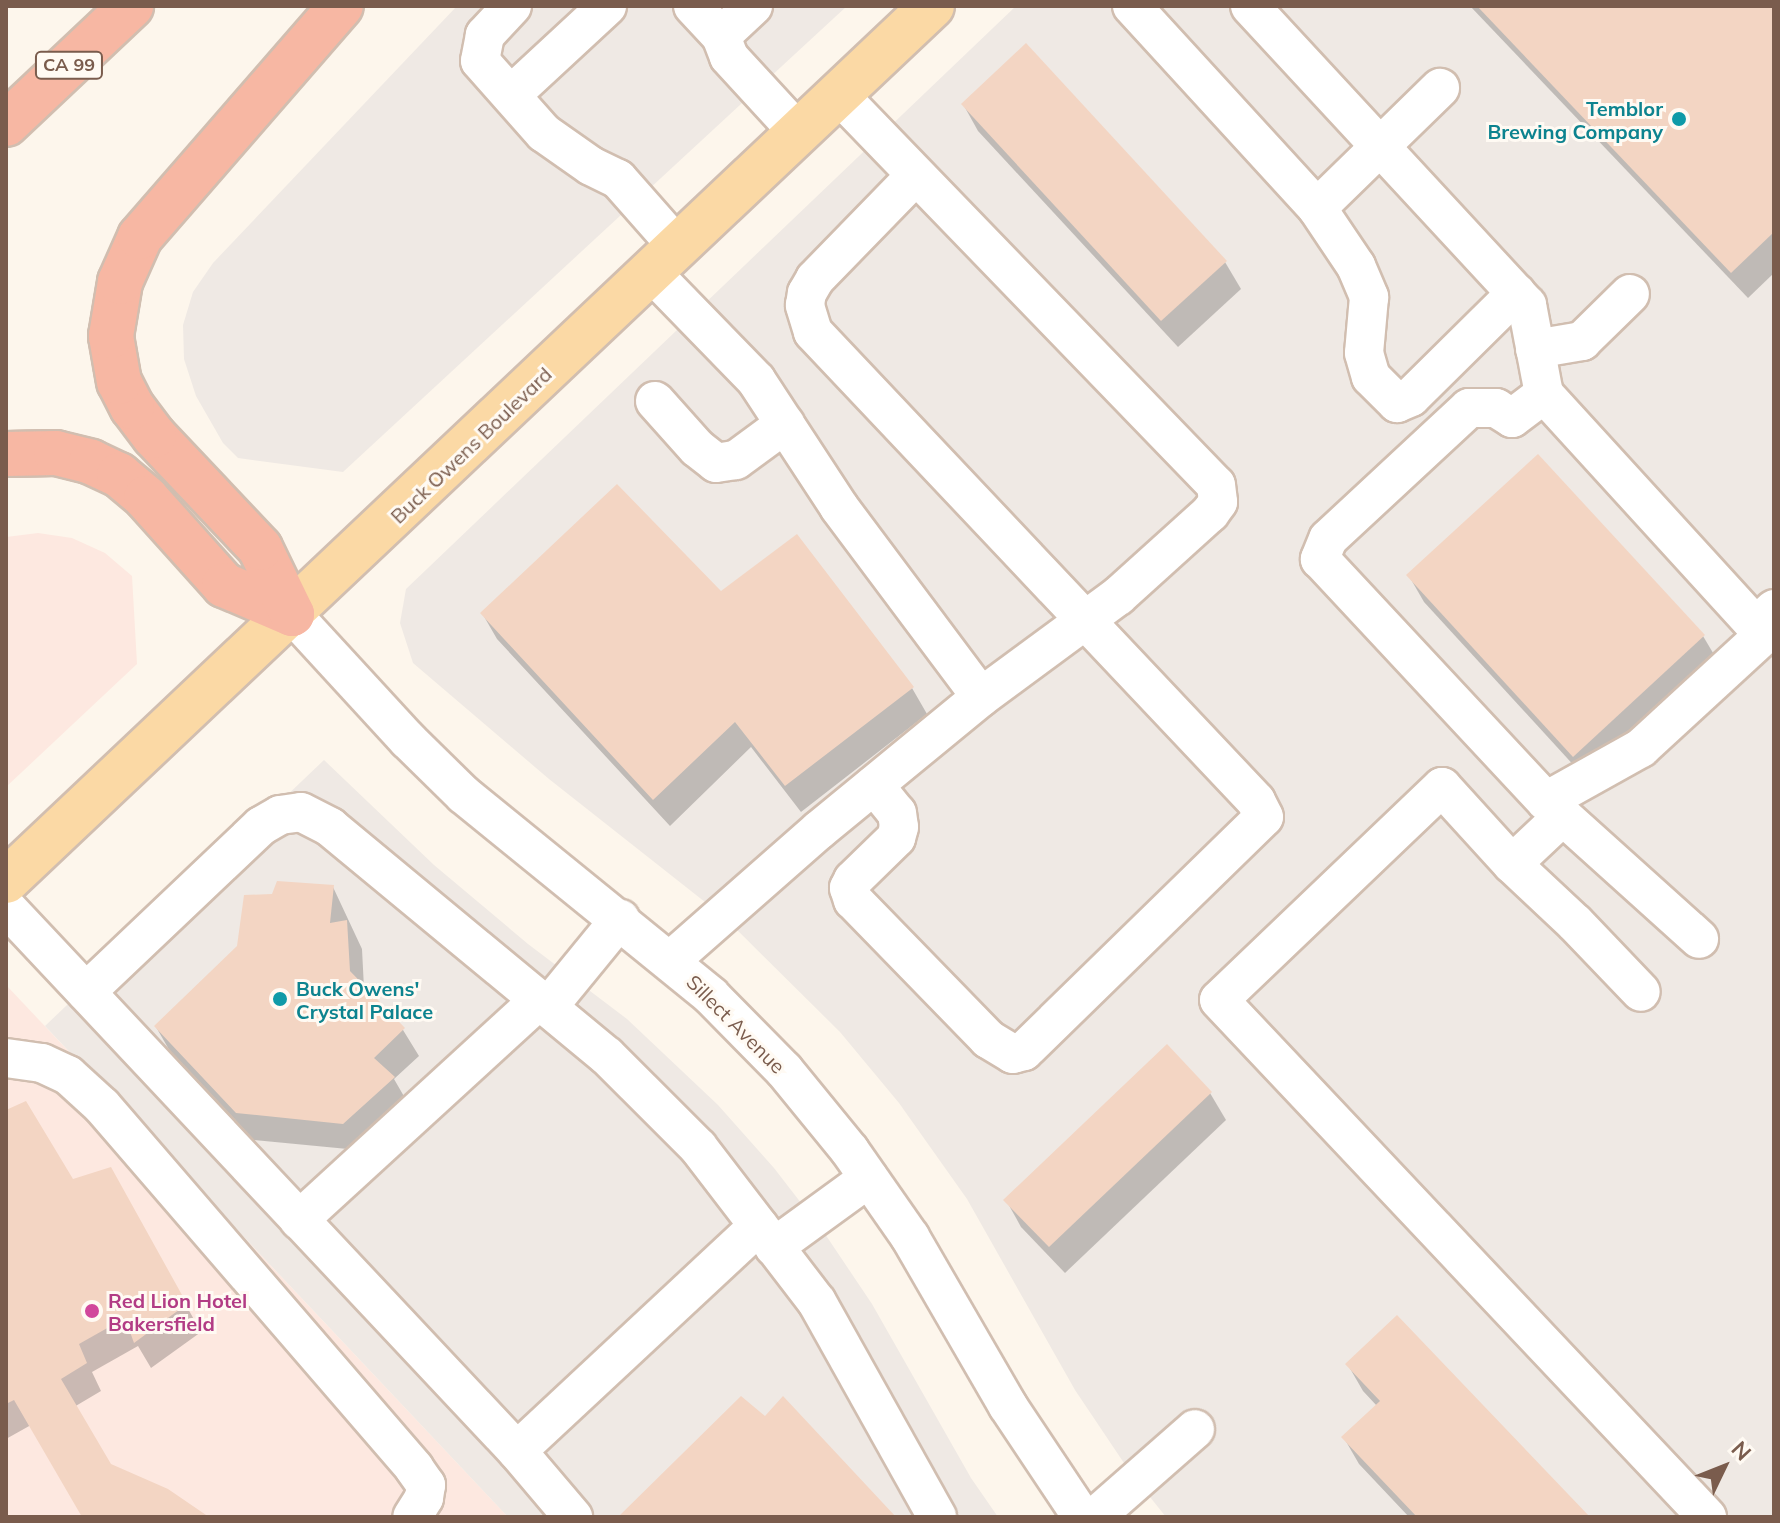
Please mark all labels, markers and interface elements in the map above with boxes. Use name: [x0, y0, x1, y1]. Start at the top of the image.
road number: CA 99: [33, 51, 105, 79]
place label: Temblor Brewing Company: [1487, 96, 1663, 143]
marker: Temblor Brewing Company: [1670, 110, 1688, 128]
street label: Buck Owens Boulevard: [385, 362, 557, 528]
street label: Sillect Avenue: [682, 970, 790, 1078]
place label: Buck Owens' Crystal Palace: [296, 976, 433, 1023]
marker: Buck Owens' Crystal Palace: [271, 990, 289, 1008]
place label: Red Lion Hotel Bakersfield: [108, 1288, 247, 1335]
marker: Red Lion Hotel Bakersfield: [83, 1302, 101, 1320]
north arrow: [1684, 1427, 1764, 1507]
text: N: [1726, 1435, 1757, 1466]

